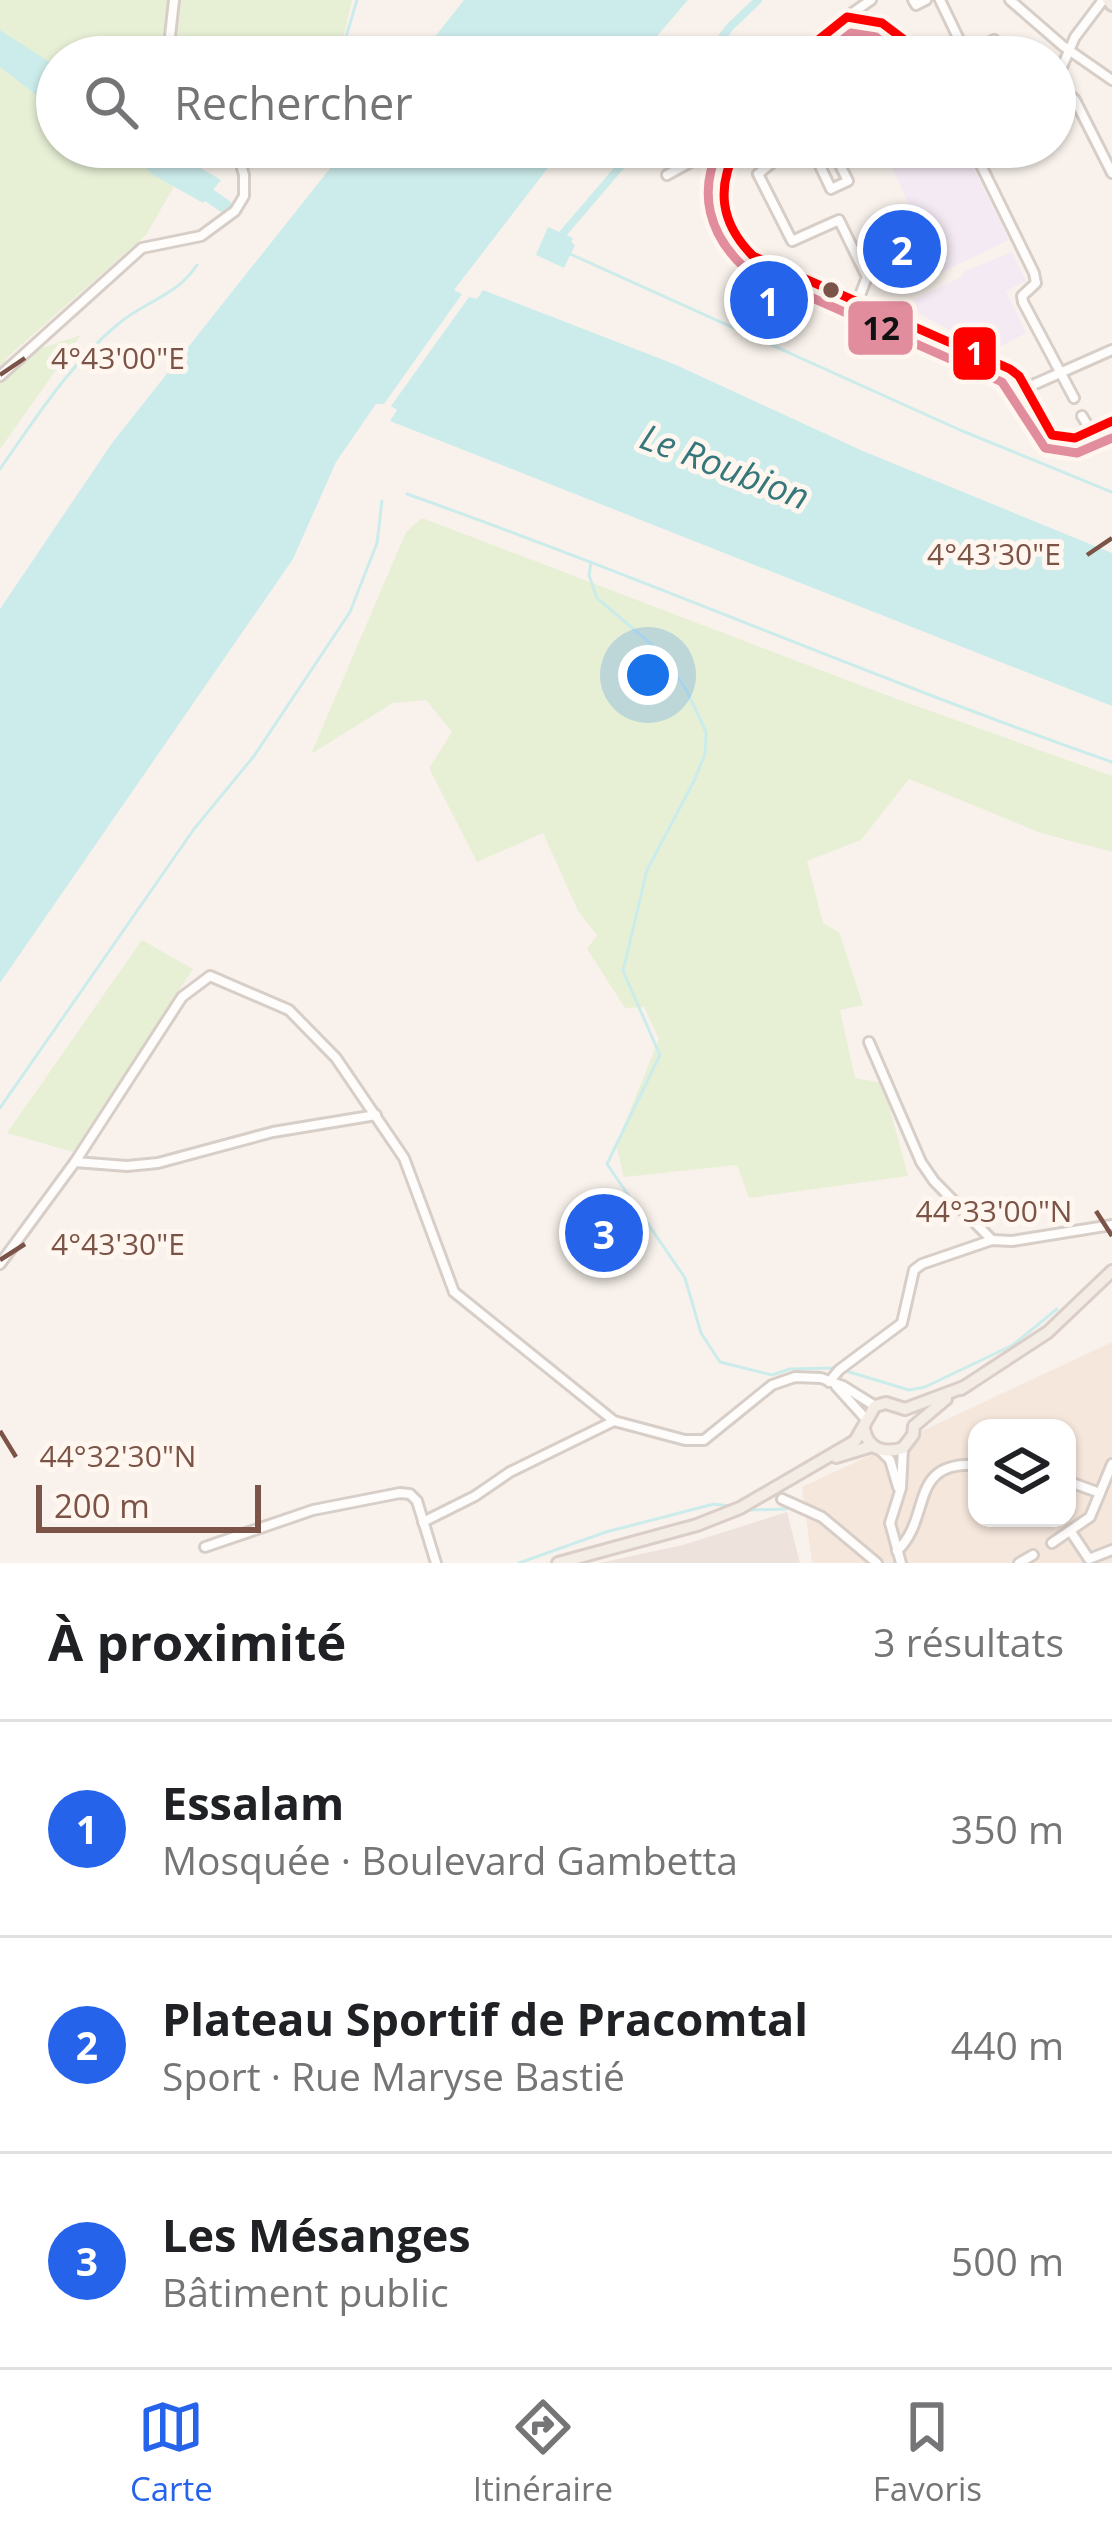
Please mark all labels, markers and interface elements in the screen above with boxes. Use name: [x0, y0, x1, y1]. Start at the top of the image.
search box: [36, 36, 1076, 168]
icon: search: [78, 69, 144, 135]
text: Rechercher: [174, 72, 413, 133]
pin: 2: [863, 204, 941, 294]
pin: 1: [730, 255, 808, 345]
unlabelled marker: [820, 279, 842, 301]
line badge: 12: [846, 299, 915, 357]
text: 12: [862, 305, 900, 350]
line badge: 1: [951, 325, 998, 382]
text: 1: [966, 330, 984, 375]
text: 4°43'00"E: [51, 337, 185, 378]
water label: Le Roubion: [634, 411, 816, 521]
text: 4°43'30"E: [927, 533, 1061, 574]
your location: [618, 645, 678, 705]
pin: 3: [565, 1188, 643, 1278]
text: 44°33'00"N: [916, 1190, 1072, 1231]
text: 4°43'30"E: [51, 1223, 185, 1264]
map controls: [968, 1419, 1076, 1527]
button: layers: [968, 1419, 1076, 1527]
text: 44°32'30"N: [40, 1435, 196, 1476]
scale bar: [36, 1479, 261, 1532]
text: 200 m: [54, 1483, 150, 1528]
text: À proximité: [48, 1606, 346, 1676]
text: 3 résultats: [873, 1615, 1064, 1668]
text: Essalam: [162, 1772, 344, 1833]
text: 1: [76, 1802, 98, 1855]
text: 350 m: [951, 1802, 1064, 1855]
text: Mosquée · Boulevard Gambetta: [162, 1833, 738, 1886]
text: Plateau Sportif de Pracomtal: [162, 1988, 808, 2049]
text: 2: [76, 2018, 98, 2071]
text: 440 m: [951, 2018, 1064, 2071]
text: Sport · Rue Maryse Bastié: [162, 2049, 625, 2102]
text: Les Mésanges: [162, 2204, 471, 2265]
text: 3: [76, 2234, 98, 2287]
text: 500 m: [951, 2234, 1064, 2287]
text: Bâtiment public: [162, 2265, 449, 2318]
tab: Carte: [130, 2394, 213, 2511]
tab: Itinéraire: [473, 2394, 613, 2511]
tab: Favoris: [873, 2394, 982, 2511]

